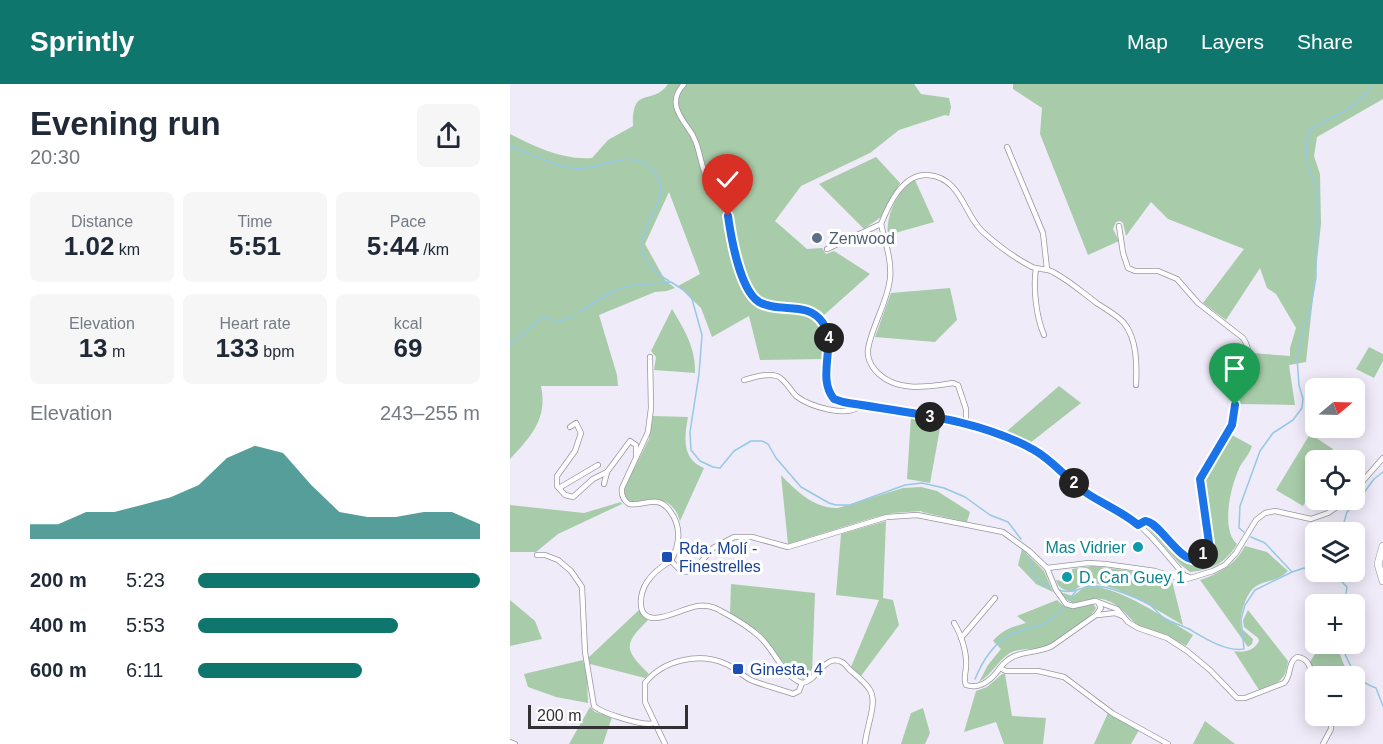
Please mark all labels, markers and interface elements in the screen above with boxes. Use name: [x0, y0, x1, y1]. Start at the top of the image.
text: Sprintly: [30, 26, 134, 57]
text: Map: [1127, 30, 1168, 53]
text: Layers: [1201, 30, 1264, 53]
text: Share: [1297, 30, 1353, 53]
button: share: [417, 104, 480, 167]
text: Evening run: [30, 105, 221, 142]
text: 20:30: [30, 146, 80, 168]
pin: [702, 154, 753, 216]
icon: check: [711, 163, 744, 196]
text: Distance: [71, 213, 133, 230]
text: Time: [238, 213, 272, 230]
text: Pace: [390, 213, 426, 230]
place label: Zenwood: [829, 230, 895, 247]
text: 1.02: [64, 231, 114, 261]
text: 5:51: [229, 231, 281, 261]
text: 5:44: [367, 231, 419, 261]
marker: Zenwood: [810, 231, 824, 245]
text: km: [114, 241, 140, 258]
text: /km: [419, 241, 449, 258]
text: Elevation: [69, 315, 135, 332]
text: Heart rate: [219, 315, 291, 332]
text: kcal: [394, 315, 422, 332]
pin: 4: [814, 323, 844, 353]
text: 4: [825, 329, 833, 346]
text: 13: [79, 333, 108, 363]
text: 133: [216, 333, 259, 363]
text: 69: [394, 333, 422, 363]
text: m: [108, 343, 125, 360]
text: bpm: [259, 343, 294, 360]
pin: [1209, 343, 1260, 405]
icon: arrive: [1218, 352, 1251, 385]
north arrow: [1305, 378, 1365, 438]
map controls: [1305, 378, 1365, 726]
text: Elevation: [30, 402, 112, 424]
text: 243–255 m: [380, 402, 480, 424]
pin: 3: [915, 402, 945, 432]
text: 3: [926, 408, 934, 425]
button: locate: [1305, 450, 1365, 510]
pin: 2: [1059, 468, 1089, 498]
text: 2: [1070, 474, 1078, 491]
button: layers: [1305, 522, 1365, 582]
place label: Mas Vidrier: [1045, 539, 1127, 556]
pin: 1: [1188, 539, 1218, 569]
place label: Rda. Molí - Finestrelles: [679, 540, 761, 575]
marker: Mas Vidrier: [1131, 540, 1145, 554]
text: 1: [1199, 545, 1207, 562]
marker: Rda. Molí - Finestrelles: [660, 550, 674, 564]
text: 200 m: [30, 569, 87, 591]
text: 5:23: [126, 569, 165, 591]
place label: D. Can Guey 1: [1079, 569, 1185, 586]
marker: D. Can Guey 1: [1060, 570, 1074, 584]
button: +: [1305, 594, 1365, 654]
text: 400 m: [30, 614, 87, 636]
text: 5:53: [126, 614, 165, 636]
text: 600 m: [30, 659, 87, 681]
text: 6:11: [126, 659, 163, 681]
place label: Ginesta, 4: [750, 661, 823, 678]
marker: Ginesta, 4: [731, 662, 745, 676]
button: −: [1305, 666, 1365, 726]
scale bar: [528, 702, 688, 730]
text: 200 m: [537, 707, 581, 724]

